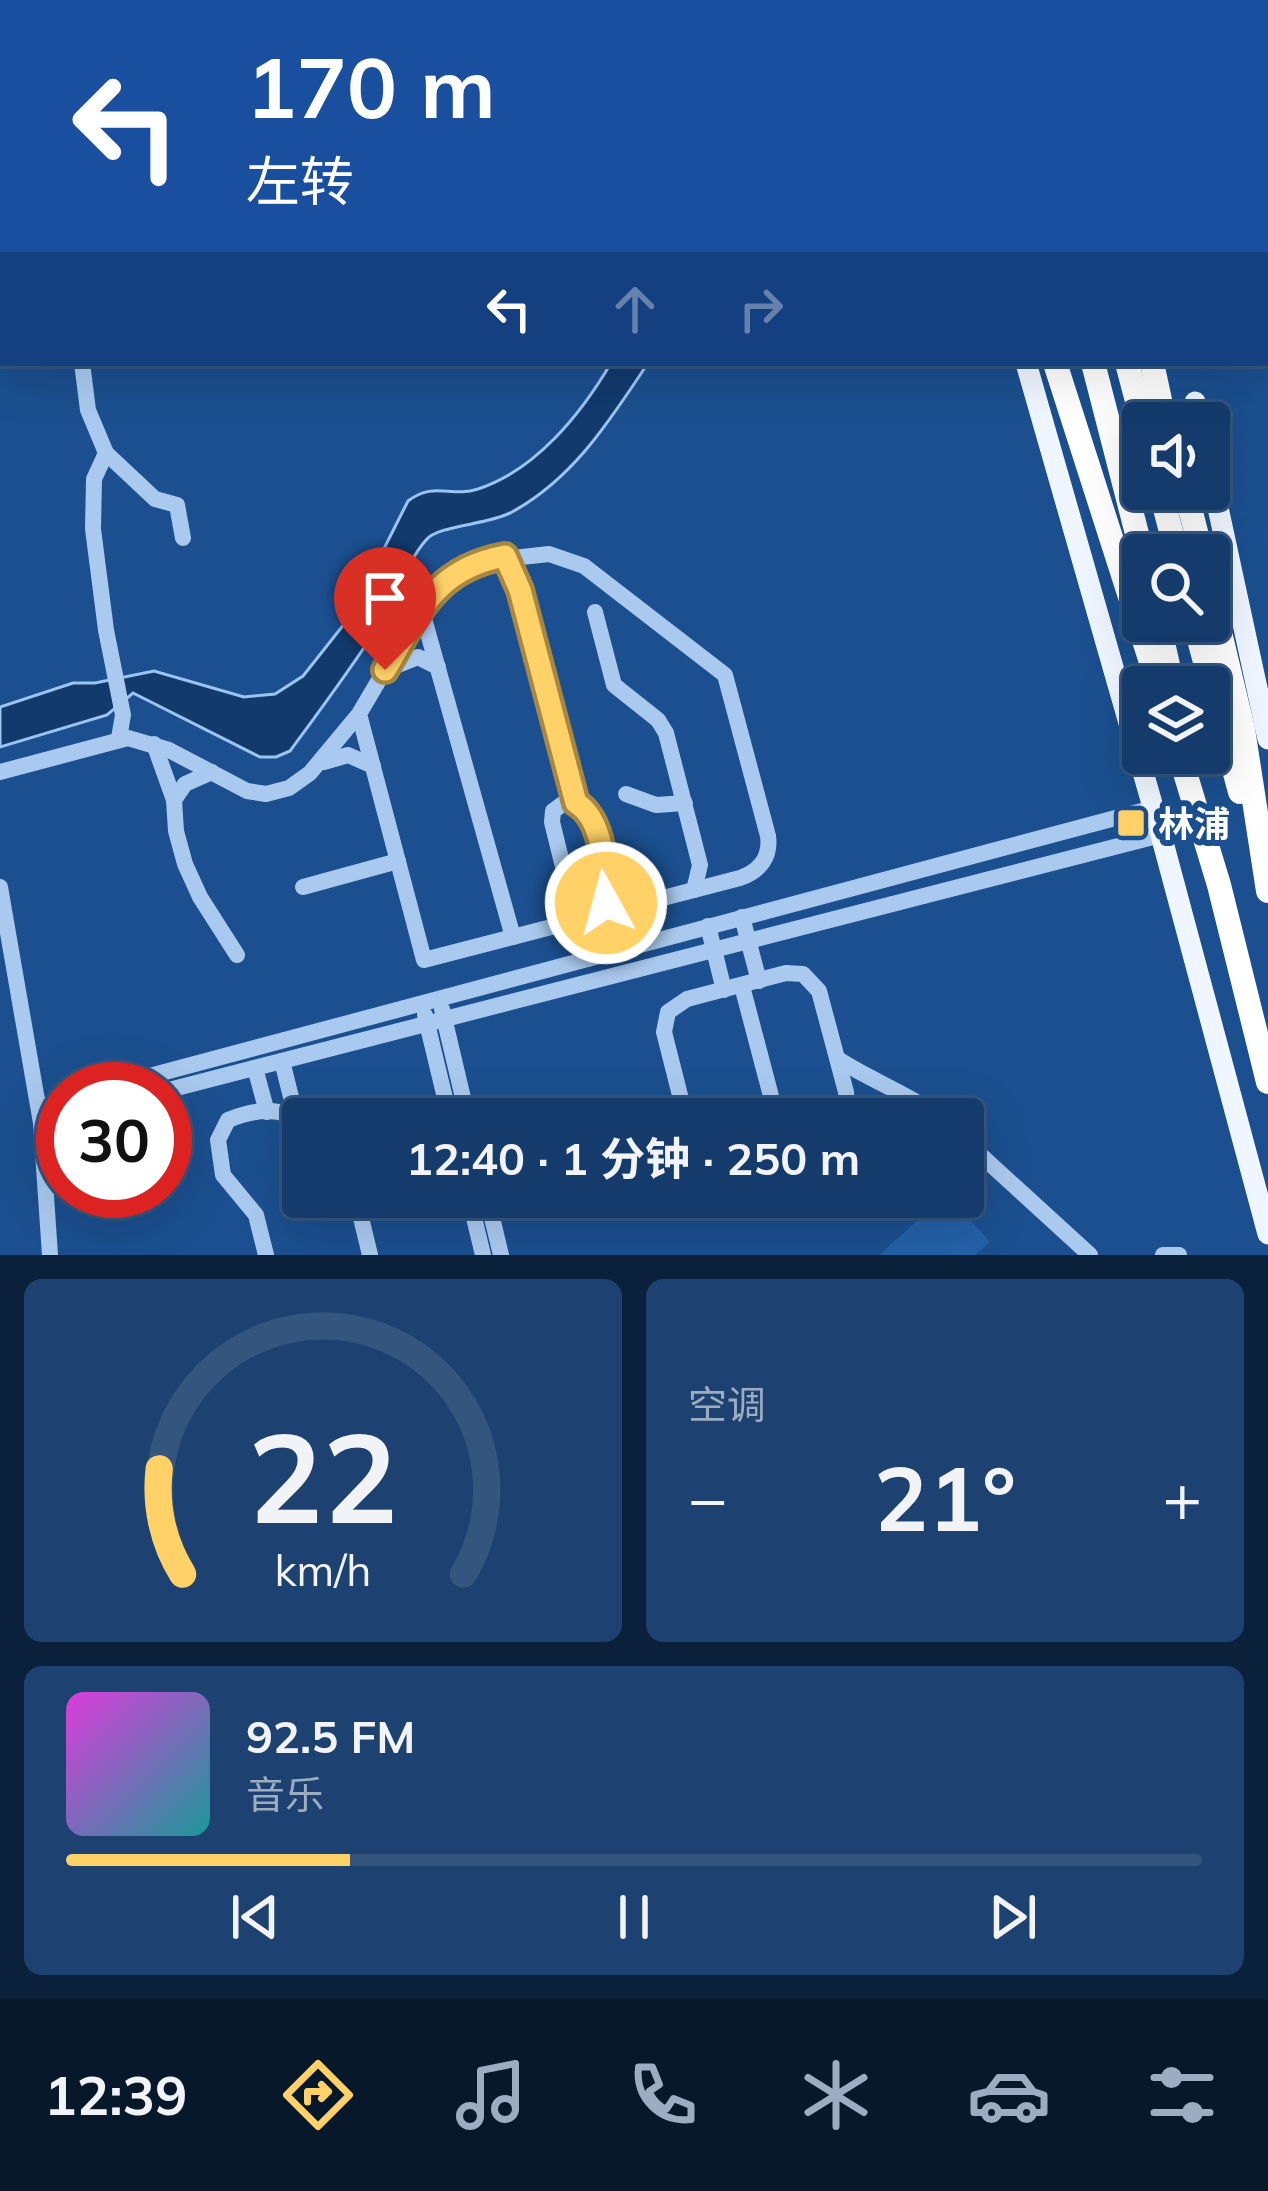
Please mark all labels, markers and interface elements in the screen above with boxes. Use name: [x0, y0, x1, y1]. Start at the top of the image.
text: 170 m: [246, 34, 496, 139]
icon: left: [48, 48, 204, 204]
text: 左转: [246, 147, 354, 215]
icon: left: [476, 276, 542, 342]
icon: ahead: [602, 276, 668, 342]
icon: right: [728, 276, 794, 342]
map controls: [1122, 402, 1230, 774]
button: sound: [1122, 402, 1230, 510]
button: search: [1122, 534, 1230, 642]
pin: [334, 547, 436, 670]
icon: arrive: [352, 565, 418, 631]
button: layers: [1122, 666, 1230, 774]
place label: 林浦: [1158, 801, 1230, 846]
marker: 林浦: [1115, 807, 1147, 839]
position arrow: [543, 840, 669, 966]
speed limit sign: 30: [36, 1062, 192, 1218]
text: 12:40 · 1 分钟 · 250 m: [406, 1130, 860, 1186]
text: 空调: [688, 1380, 766, 1429]
text: 22: [248, 1398, 398, 1554]
text: 21°: [874, 1441, 1016, 1554]
text: −: [688, 1456, 728, 1539]
text: +: [1162, 1456, 1202, 1539]
text: km/h: [274, 1542, 372, 1596]
text: 92.5 FM: [246, 1708, 415, 1764]
text: 音乐: [246, 1770, 324, 1819]
icon: previous: [222, 1884, 288, 1950]
icon: pause: [601, 1884, 667, 1950]
icon: next: [980, 1884, 1046, 1950]
icon: directions: [276, 2053, 360, 2137]
icon: music: [449, 2053, 533, 2137]
icon: phone: [621, 2053, 705, 2137]
icon: climate: [794, 2053, 878, 2137]
icon: car: [967, 2053, 1051, 2137]
icon: filters: [1140, 2053, 1224, 2137]
text: 12:39: [44, 2061, 187, 2129]

